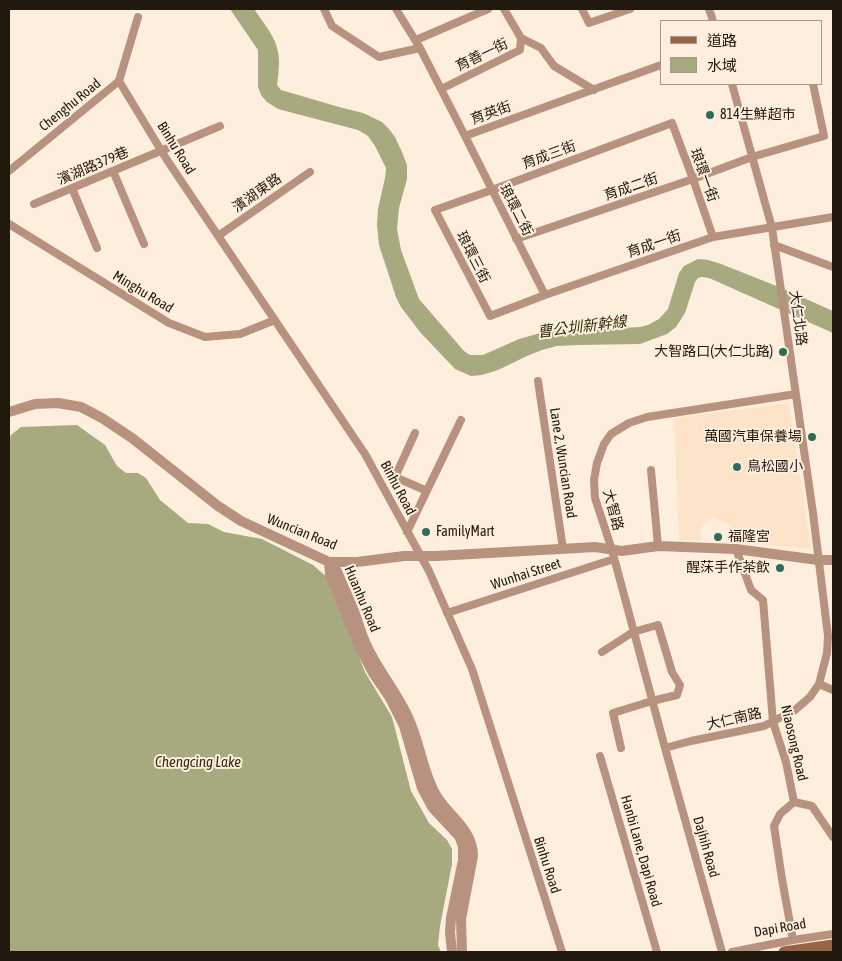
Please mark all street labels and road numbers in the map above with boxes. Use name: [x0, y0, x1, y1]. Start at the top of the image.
street label: 育善一街: [453, 35, 511, 75]
street label: Chenghu Road: [36, 75, 104, 135]
street label: 育英街: [468, 98, 514, 128]
street label: Binhu Road: [153, 119, 199, 177]
street label: 育成三街: [520, 138, 578, 172]
street label: 濱湖路379巷: [55, 143, 131, 189]
street label: 琅環一街: [687, 146, 721, 204]
street label: 濱湖東路: [229, 170, 285, 216]
street label: 育成二街: [602, 170, 660, 204]
street label: 琅環二街: [496, 181, 536, 239]
street label: 育成一街: [625, 227, 683, 261]
street label: 琅環三街: [453, 228, 493, 286]
street label: Minghu Road: [110, 267, 176, 317]
street label: 大仁北路: [786, 289, 810, 347]
street label: Lane 2, Wuncian Road: [546, 406, 580, 520]
street label: Binhu Road: [377, 458, 419, 518]
street label: 大智路: [599, 488, 627, 532]
street label: Wuncian Road: [265, 510, 339, 554]
street label: Wunhai Street: [489, 555, 563, 593]
street label: Huanhu Road: [341, 563, 383, 635]
street label: Niaosong Road: [777, 703, 811, 783]
street label: 大仁南路: [705, 705, 763, 733]
street label: Hanbi Lane, Dapi Road: [617, 793, 665, 909]
street label: Dajhih Road: [689, 814, 723, 880]
street label: Binhu Road: [530, 834, 564, 896]
street label: Dapi Road: [753, 915, 807, 941]

